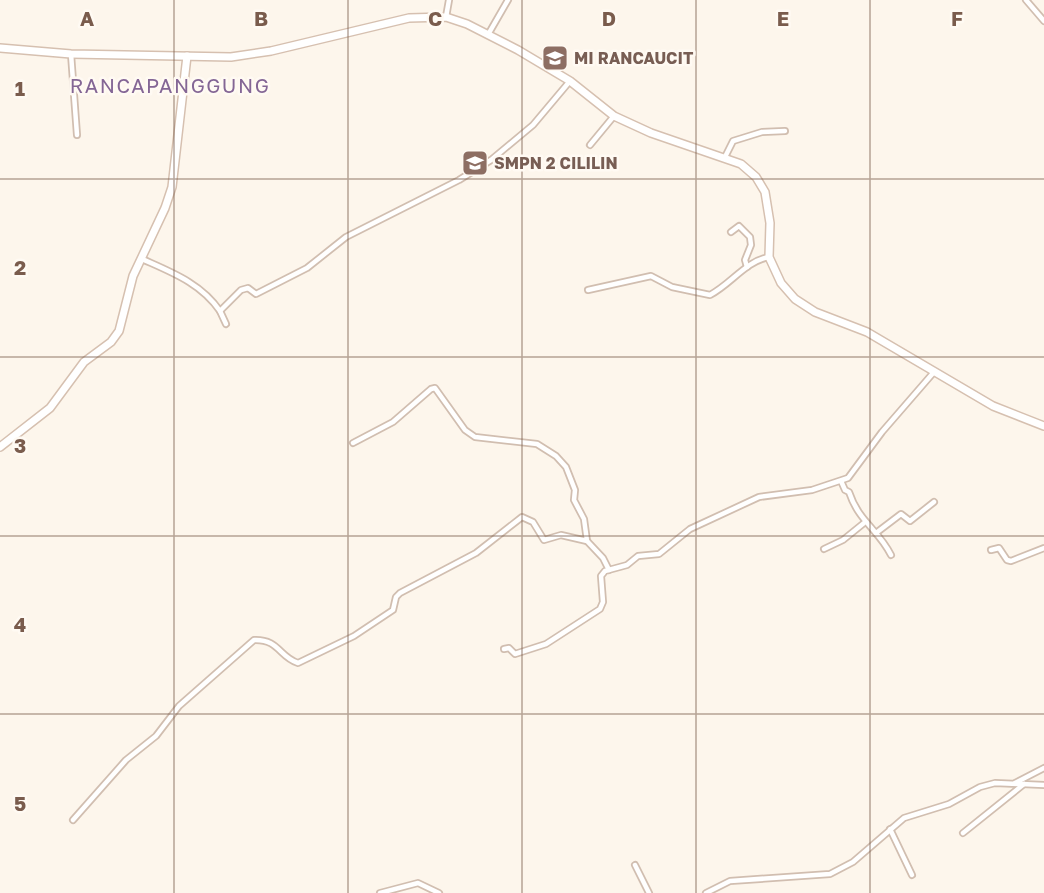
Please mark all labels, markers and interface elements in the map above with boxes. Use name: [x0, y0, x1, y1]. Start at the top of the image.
text: A: [80, 6, 94, 30]
text: B: [254, 6, 268, 30]
text: C: [428, 6, 442, 30]
text: D: [602, 6, 616, 30]
text: E: [777, 6, 789, 30]
text: F: [951, 6, 963, 30]
school or university icon: MI RANCAUCIT: [540, 43, 570, 73]
place label: MI RANCAUCIT: [574, 48, 694, 68]
district label: RANCAPANGGUNG: [70, 73, 270, 97]
text: 1: [15, 76, 25, 100]
school or university icon: SMPN 2 CILILIN: [460, 148, 490, 178]
place label: SMPN 2 CILILIN: [494, 153, 618, 173]
text: 2: [14, 255, 26, 279]
text: 3: [14, 433, 26, 457]
text: 4: [14, 612, 26, 636]
text: 5: [14, 791, 26, 815]

